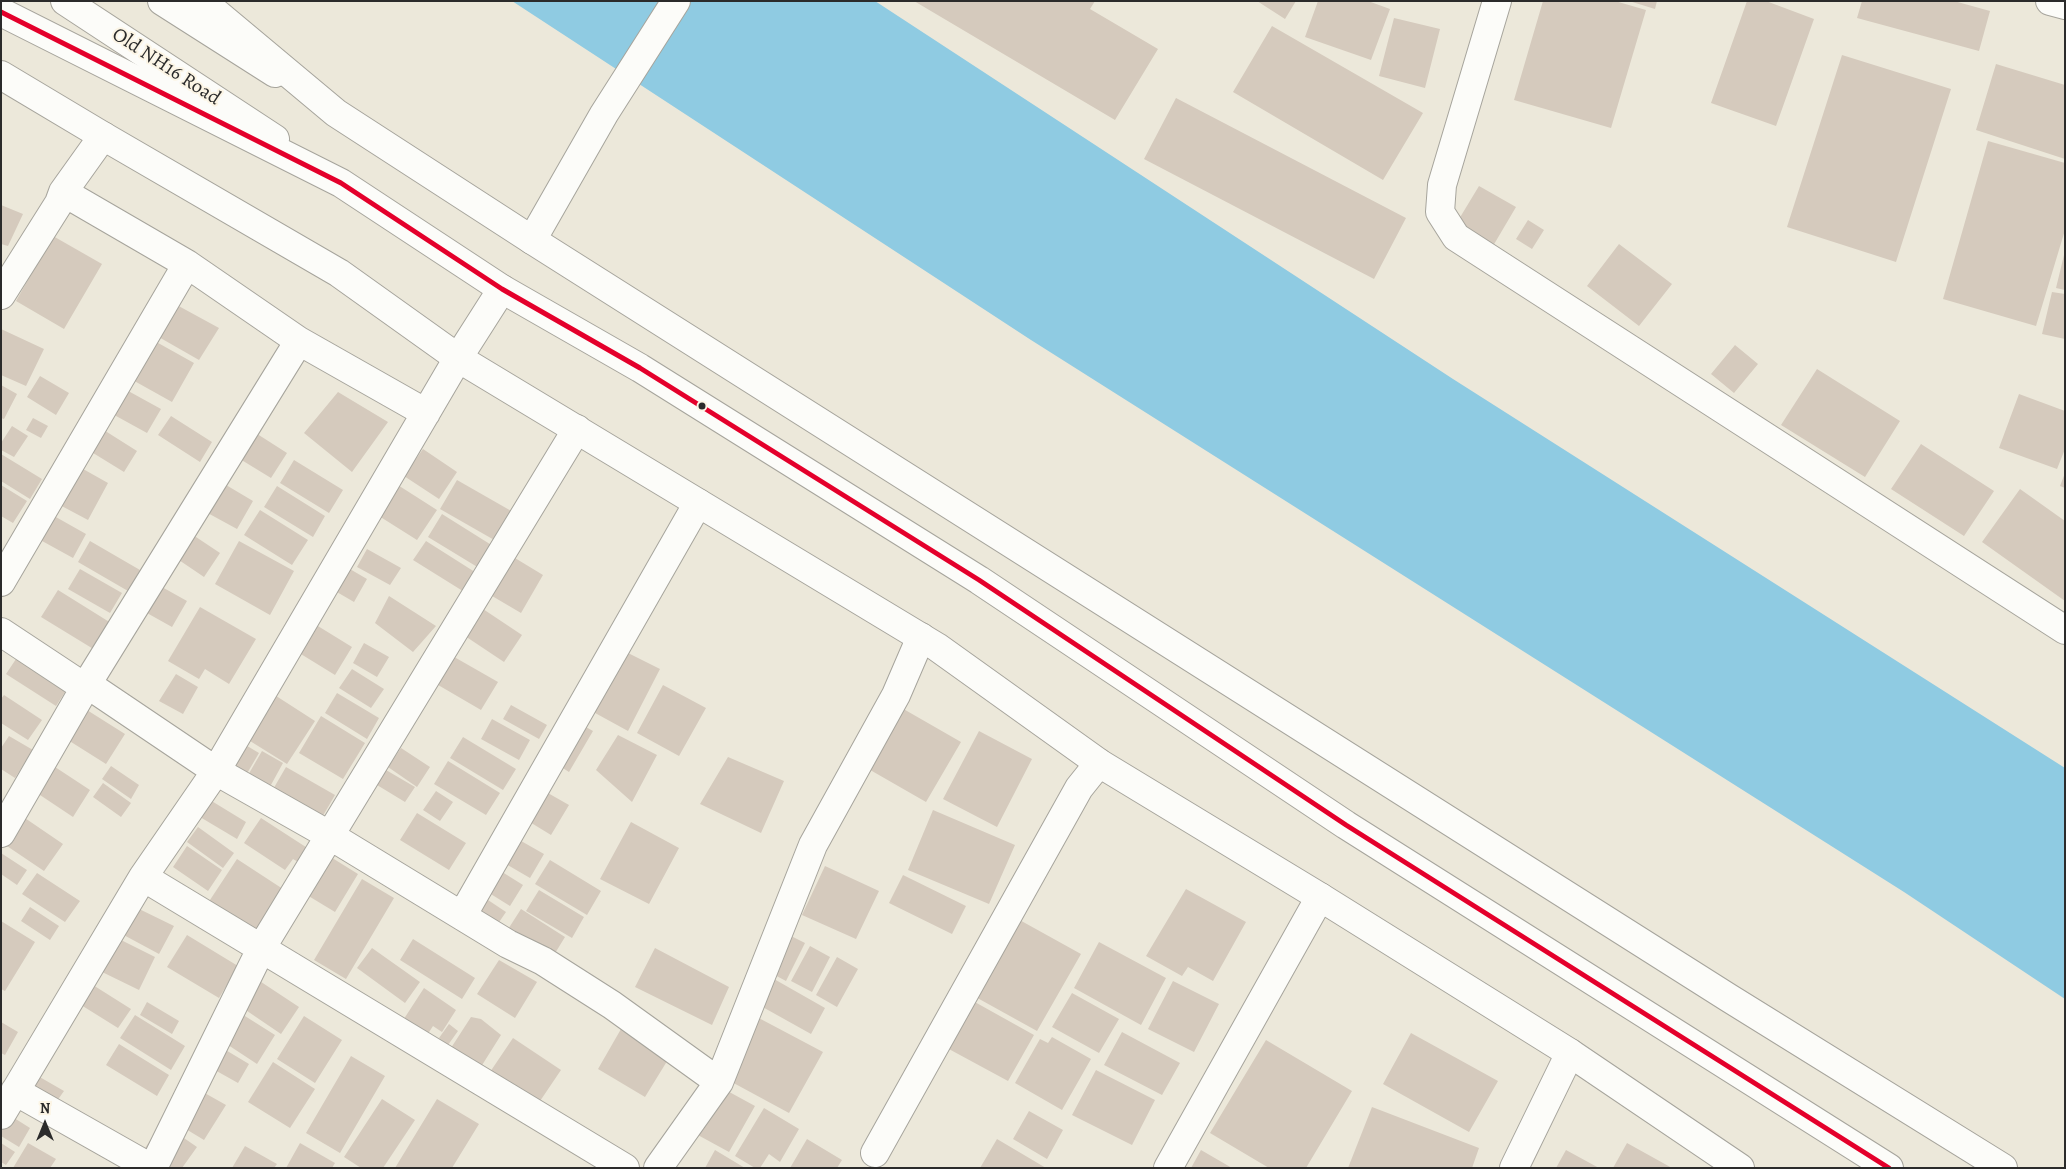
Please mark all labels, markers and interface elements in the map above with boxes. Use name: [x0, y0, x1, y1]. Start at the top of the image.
street label: Old NH16 Road: [107, 23, 225, 111]
unlabelled marker: [697, 401, 707, 411]
north arrow: [20, 1099, 70, 1149]
text: N: [40, 1099, 50, 1118]

